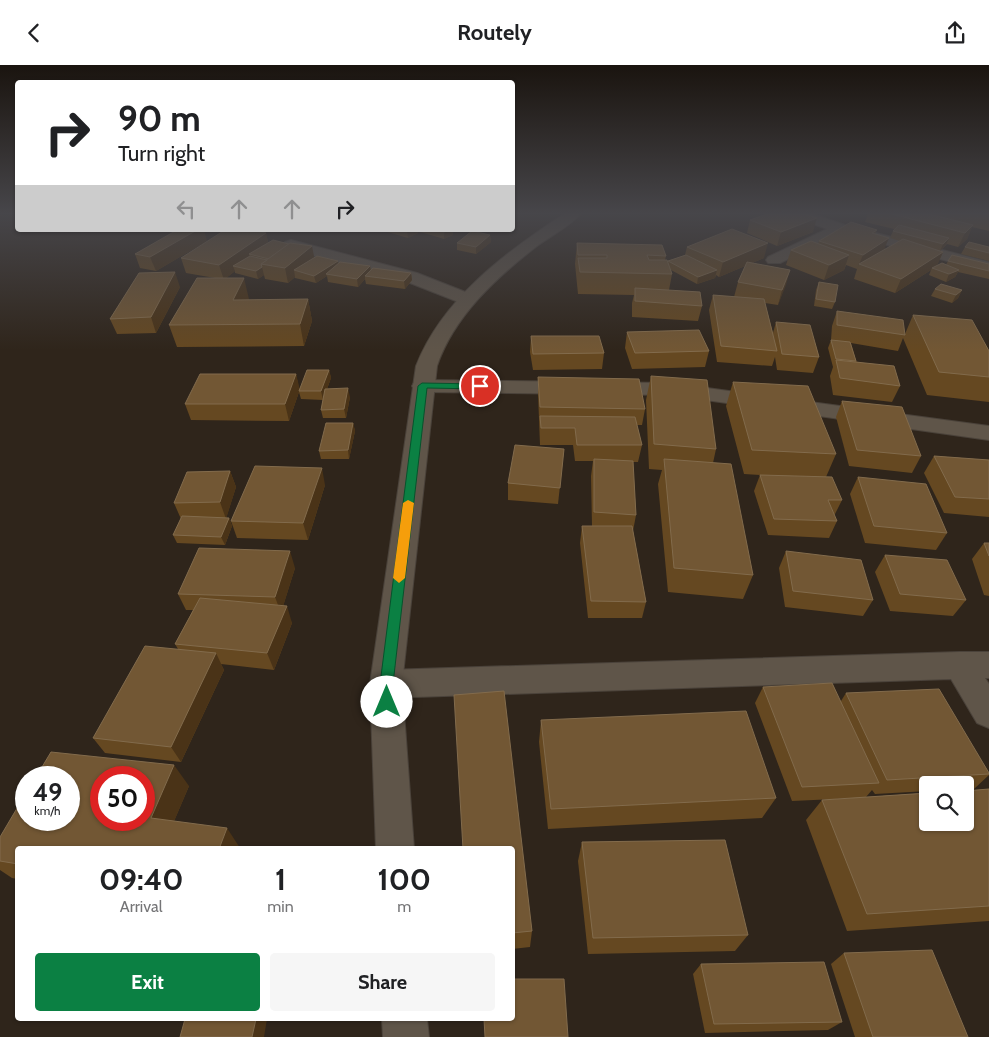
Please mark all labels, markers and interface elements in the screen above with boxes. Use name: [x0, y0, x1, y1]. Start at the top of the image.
icon: back: [20, 19, 48, 47]
text: Routely: [457, 19, 532, 46]
icon: share: [941, 19, 969, 47]
text: 90 m: [118, 97, 201, 140]
icon: right: [35, 100, 100, 165]
text: Turn right: [118, 140, 205, 167]
icon: left: [172, 195, 200, 223]
icon: ahead: [225, 195, 253, 223]
icon: ahead: [278, 195, 306, 223]
icon: right: [331, 195, 359, 223]
pin: [459, 365, 501, 407]
icon: arrive: [466, 372, 494, 400]
position arrow: [360, 675, 412, 727]
speed limit sign: 50: [90, 766, 155, 831]
map controls: [919, 776, 974, 831]
button: search: [919, 776, 974, 831]
text: 49: [33, 777, 62, 807]
text: km/h: [34, 803, 61, 818]
text: 09:40: [99, 861, 183, 898]
text: 1: [275, 861, 286, 898]
text: 100: [378, 861, 431, 898]
text: Arrival: [120, 897, 162, 916]
text: min: [267, 897, 294, 916]
text: m: [397, 897, 411, 916]
button: Exit: [35, 953, 260, 1011]
button: Share: [270, 953, 495, 1011]

